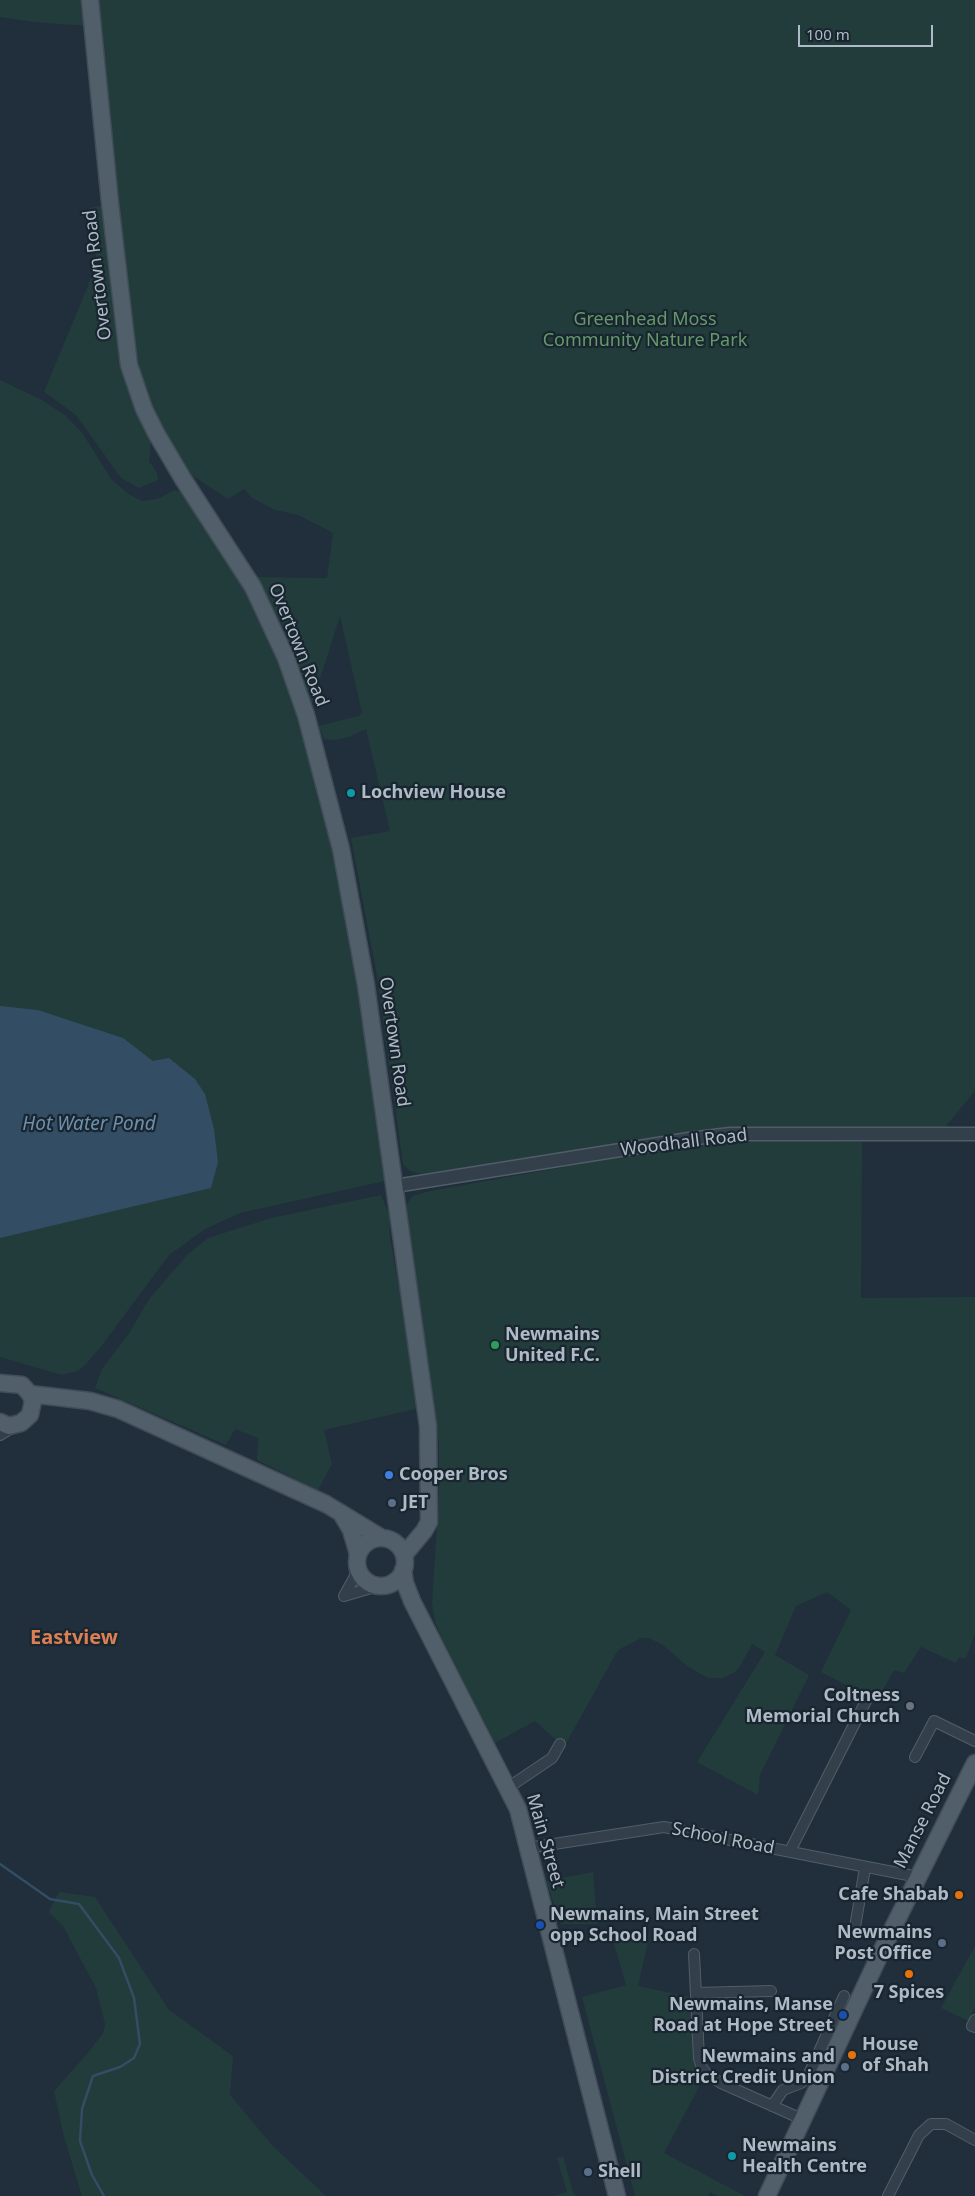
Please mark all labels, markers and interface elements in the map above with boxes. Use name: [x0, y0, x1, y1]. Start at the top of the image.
scale bar: [800, 15, 935, 47]
text: 100 m: [806, 24, 850, 44]
street label: Overtown Road: [79, 209, 117, 341]
park label: Greenhead Moss Community Nature Park: [543, 309, 747, 352]
street label: Overtown Road: [263, 580, 333, 710]
place label: Lochview House: [361, 782, 506, 804]
marker: Lochview House: [345, 787, 357, 799]
street label: Overtown Road: [374, 976, 414, 1108]
water label: Hot Water Pond: [22, 1114, 156, 1136]
street label: Woodhall Road: [619, 1125, 749, 1161]
place label: Newmains United F.C.: [505, 1324, 600, 1366]
marker: Newmains United F.C.: [489, 1339, 501, 1351]
place label: Cooper Bros: [399, 1464, 508, 1486]
marker: Cooper Bros: [383, 1469, 395, 1481]
place label: JET: [402, 1492, 428, 1514]
marker: JET: [386, 1497, 398, 1509]
district label: Eastview: [30, 1626, 118, 1650]
place label: Coltness Memorial Church: [746, 1685, 900, 1728]
marker: Coltness Memorial Church: [904, 1700, 916, 1712]
street label: Manse Road: [890, 1770, 956, 1872]
street label: Main Street: [521, 1791, 569, 1891]
street label: School Road: [670, 1818, 776, 1860]
place label: Cafe Shabab: [838, 1884, 949, 1906]
marker: Cafe Shabab: [953, 1889, 965, 1901]
place label: Newmains, Main Street opp School Road: [550, 1904, 759, 1946]
marker: Newmains, Main Street opp School Road: [534, 1919, 546, 1931]
place label: Newmains Post Office: [834, 1922, 932, 1965]
marker: Newmains Post Office: [936, 1937, 948, 1949]
marker: 7 Spices: [903, 1968, 915, 1980]
place label: 7 Spices: [874, 1982, 944, 2004]
place label: Newmains, Manse Road at Hope Street: [653, 1994, 833, 2036]
marker: Newmains, Manse Road at Hope Street: [837, 2009, 849, 2021]
place label: House of Shah: [862, 2034, 929, 2076]
place label: Newmains and District Credit Union: [652, 2046, 835, 2088]
marker: House of Shah: [846, 2049, 858, 2061]
marker: Newmains and District Credit Union: [839, 2061, 851, 2073]
place label: Newmains Health Centre: [742, 2135, 867, 2178]
marker: Newmains Health Centre: [726, 2150, 738, 2162]
place label: Shell: [598, 2161, 641, 2183]
marker: Shell: [582, 2166, 594, 2178]

